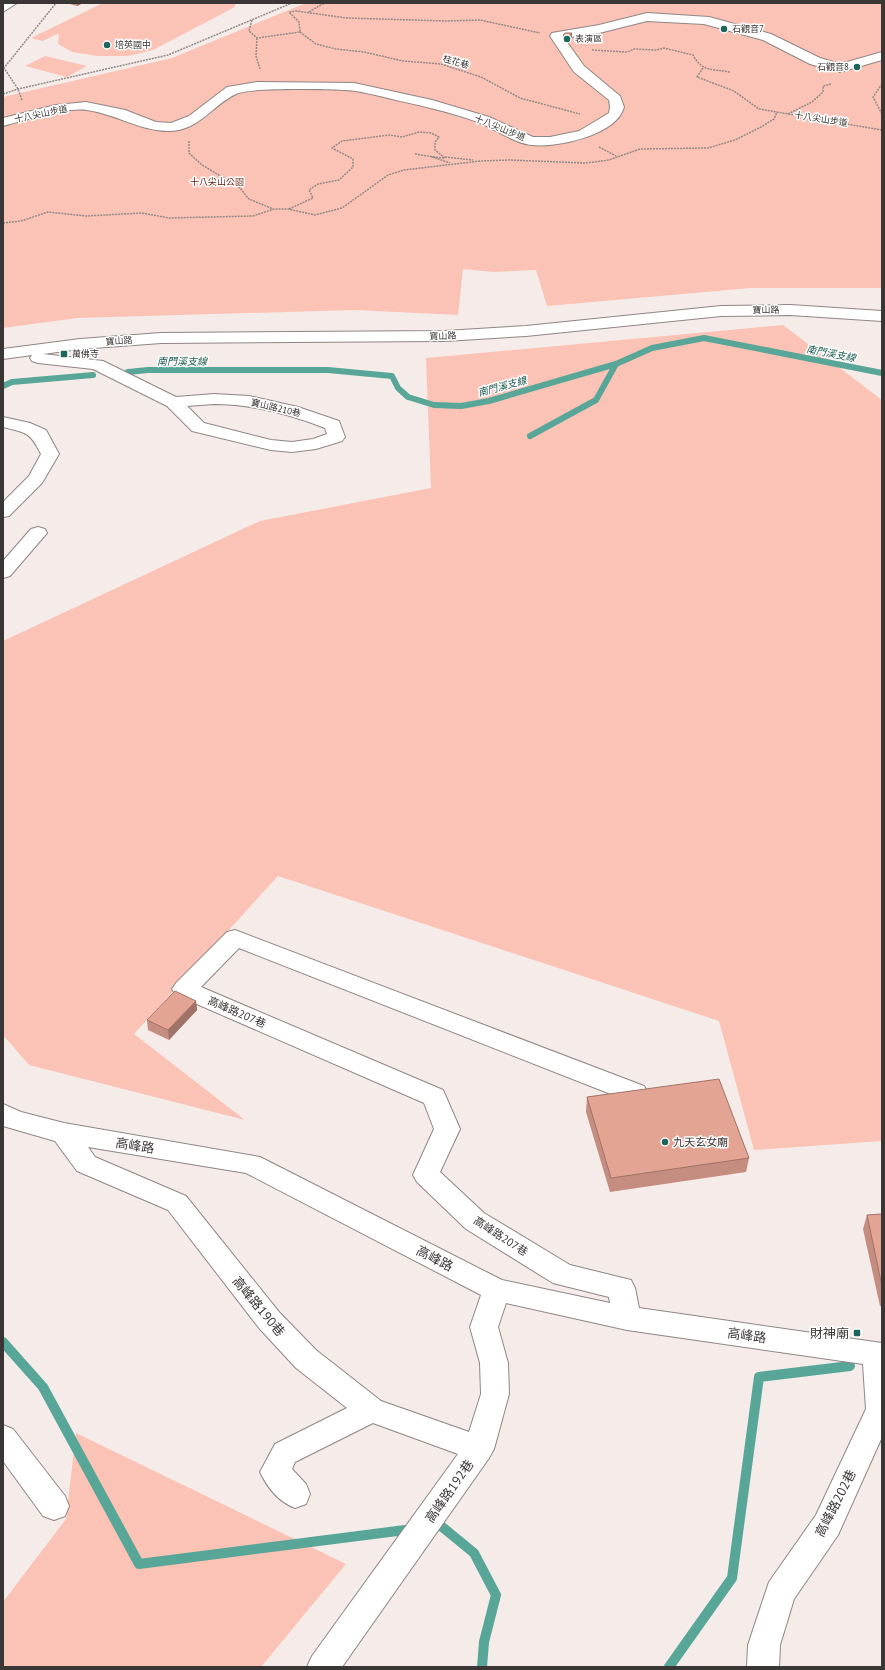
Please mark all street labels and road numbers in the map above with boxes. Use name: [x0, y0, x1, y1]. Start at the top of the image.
street label: 桂花巷: [442, 53, 471, 71]
street label: 十八尖山步道: [13, 103, 68, 125]
street label: 十八尖山步道: [794, 109, 849, 128]
street label: 十八尖山步道: [473, 112, 527, 143]
street label: 寶山路: [752, 304, 780, 315]
street label: 寶山路: [429, 330, 457, 341]
street label: 寶山路: [105, 334, 133, 347]
street label: 寶山路210巷: [250, 396, 302, 419]
street label: 高峰路207巷: [206, 993, 268, 1031]
street label: 高峰路: [114, 1134, 156, 1157]
street label: 高峰路207巷: [471, 1213, 531, 1259]
street label: 高峰路: [414, 1242, 456, 1275]
street label: 高峰路190巷: [229, 1273, 289, 1340]
street label: 高峰路: [726, 1324, 767, 1347]
street label: 高峰路192巷: [421, 1456, 477, 1526]
street label: 高峰路202巷: [811, 1467, 860, 1540]

